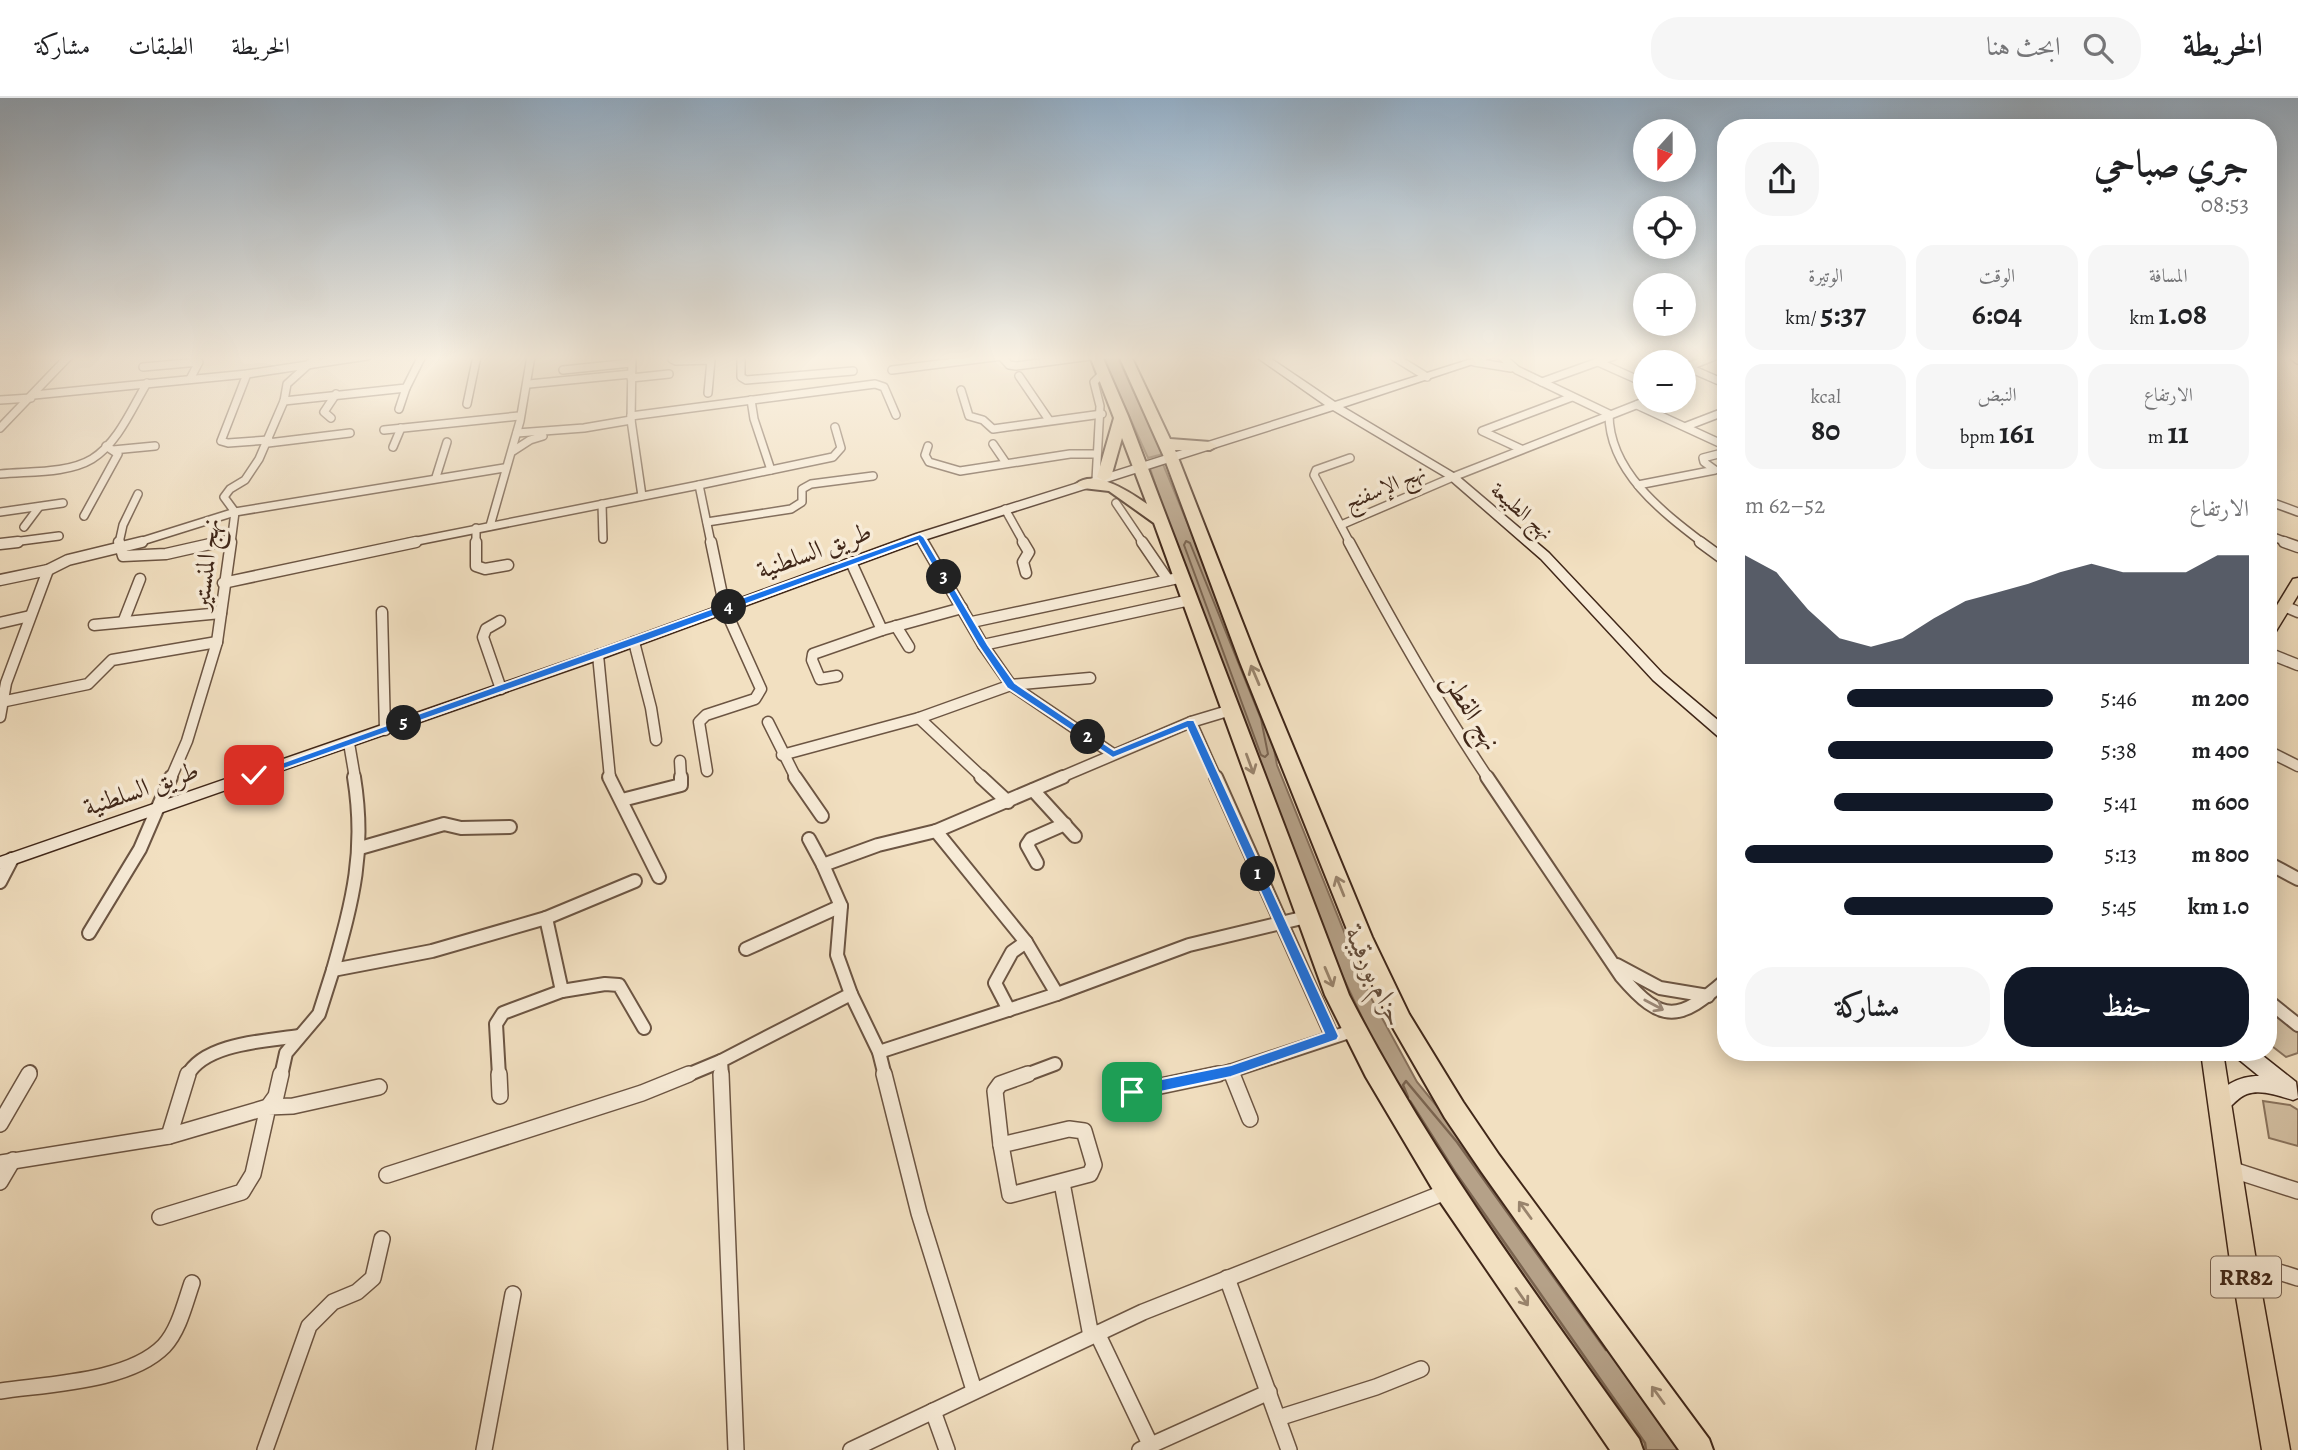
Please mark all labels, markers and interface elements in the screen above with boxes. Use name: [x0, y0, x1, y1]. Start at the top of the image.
search box: [1651, 17, 2141, 80]
text: الخريطة: [2183, 22, 2263, 67]
text: ابحث هنا: [1986, 29, 2061, 64]
icon: search: [2079, 29, 2117, 67]
text: مشاركة: [35, 30, 90, 62]
text: الطبقات: [128, 30, 194, 62]
text: الخريطة: [232, 30, 290, 62]
north arrow: [1633, 119, 1696, 182]
map controls: [1633, 119, 1696, 413]
text: جري صباحي: [2094, 137, 2249, 189]
button: share: [1745, 142, 1819, 216]
text: 08:53: [2201, 189, 2249, 220]
button: locate: [1633, 196, 1696, 259]
text: الوتيرة: [1808, 263, 1843, 289]
text: الوقت: [1979, 263, 2015, 289]
text: المسافة: [2149, 263, 2188, 289]
button: +: [1633, 273, 1696, 336]
text: 5:37: [1820, 294, 1866, 334]
text: 6:04: [1972, 294, 2022, 334]
text: 1.08: [2159, 294, 2207, 334]
text: /km: [1785, 305, 1820, 331]
text: km: [2130, 305, 2159, 331]
button: −: [1633, 350, 1696, 413]
text: النبض: [1977, 382, 2017, 408]
text: الارتفاع: [2144, 382, 2193, 408]
text: kcal: [1810, 384, 1841, 410]
text: 80: [1811, 410, 1840, 450]
text: 161: [1999, 413, 2034, 453]
text: 11: [2167, 413, 2189, 453]
text: bpm: [1960, 424, 1999, 450]
text: m: [2148, 424, 2167, 450]
street label: نهج الإسفنج: [1340, 457, 1432, 521]
street label: نهج الطبيعة: [1481, 476, 1559, 550]
text: 52–62 m: [1745, 490, 1825, 521]
text: الارتفاع: [2189, 493, 2249, 524]
street label: طريق السلطنية: [752, 514, 876, 587]
street label: نهج المنستير: [182, 516, 234, 616]
pin: 3: [926, 560, 962, 594]
text: 3: [939, 563, 948, 589]
pin: 4: [712, 589, 746, 624]
text: 4: [724, 593, 733, 619]
one-way arrow: [1248, 665, 1261, 686]
street label: نهج القطن: [1429, 666, 1509, 760]
text: 5:46: [2101, 683, 2137, 714]
text: 200 m: [2191, 683, 2249, 714]
pin: 5: [386, 706, 422, 740]
text: 5: [399, 709, 408, 735]
pin: 2: [1070, 720, 1106, 754]
text: 2: [1083, 723, 1092, 749]
text: 5:38: [2101, 735, 2137, 766]
text: 400 m: [2192, 735, 2249, 766]
pin: [224, 745, 284, 805]
street label: طريق السلطنية: [79, 752, 203, 824]
one-way arrow: [1245, 752, 1258, 774]
icon: check: [235, 756, 273, 794]
text: 5:41: [2103, 787, 2137, 818]
text: 600 m: [2192, 787, 2249, 818]
text: 5:13: [2104, 839, 2137, 870]
text: 800 m: [2192, 839, 2249, 870]
pin: 1: [1240, 856, 1276, 892]
text: 1: [1254, 860, 1261, 886]
one-way arrow: [1333, 876, 1346, 897]
text: 5:45: [2101, 891, 2137, 922]
text: 1.0 km: [2188, 891, 2249, 922]
water label: حزام بورقيبة: [1330, 917, 1415, 1035]
one-way arrow: [1324, 966, 1337, 987]
button: مشاركة: [1745, 967, 1990, 1047]
button: حفظ: [2004, 967, 2249, 1047]
one-way arrow: [1643, 999, 1664, 1013]
pin: [1102, 1062, 1162, 1122]
icon: arrive: [1113, 1073, 1151, 1111]
one-way arrow: [1517, 1201, 1532, 1220]
road number: RR82: [2211, 1256, 2281, 1297]
one-way arrow: [1515, 1287, 1529, 1306]
one-way arrow: [1650, 1386, 1665, 1405]

